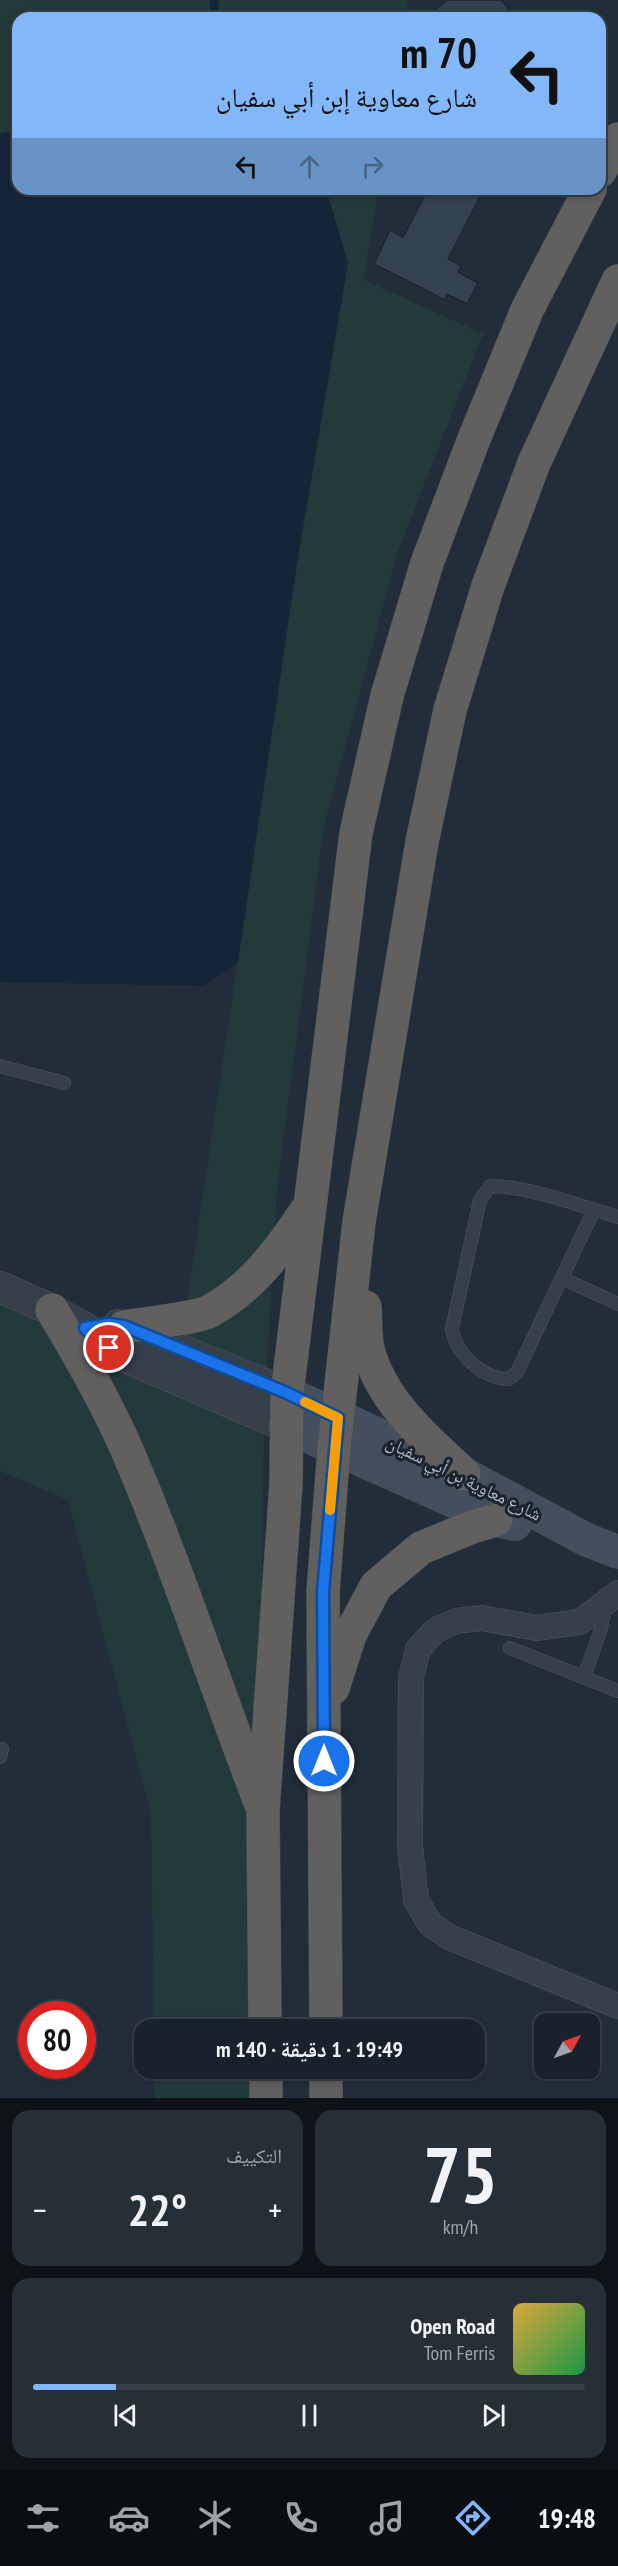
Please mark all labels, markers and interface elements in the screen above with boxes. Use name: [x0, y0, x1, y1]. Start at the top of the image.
text: 70 m: [400, 25, 477, 80]
icon: left: [498, 36, 576, 114]
text: شارع معاوية إبن أبي سفيان: [216, 80, 477, 114]
icon: left: [230, 150, 263, 183]
icon: ahead: [293, 150, 326, 183]
icon: right: [356, 150, 389, 183]
pin: [83, 1322, 134, 1373]
icon: arrive: [92, 1331, 125, 1364]
street label: شارع معاوية بن أبي سفيان: [381, 1430, 545, 1529]
position arrow: [292, 1729, 356, 1793]
speed limit sign: 80: [18, 2001, 96, 2079]
north arrow: [534, 2013, 600, 2079]
map controls: [534, 2013, 600, 2079]
text: 19:49 · 1 دقيقة · 140 m: [216, 2035, 403, 2063]
text: 75: [423, 2124, 498, 2225]
text: التكييف: [226, 2143, 282, 2169]
text: 22°: [128, 2180, 187, 2238]
text: −: [33, 2188, 47, 2231]
text: +: [268, 2188, 282, 2231]
text: km/h: [443, 2214, 478, 2240]
text: Open Road: [410, 2312, 495, 2340]
text: Tom Ferris: [424, 2340, 495, 2366]
icon: previous: [109, 2399, 142, 2432]
icon: pause: [293, 2399, 326, 2432]
icon: next: [477, 2399, 510, 2432]
icon: filters: [22, 2497, 64, 2539]
icon: car: [108, 2497, 150, 2539]
icon: climate: [194, 2497, 236, 2539]
icon: phone: [280, 2497, 322, 2539]
icon: music: [366, 2497, 408, 2539]
icon: directions: [452, 2497, 494, 2539]
text: 19:48: [538, 2501, 596, 2535]

